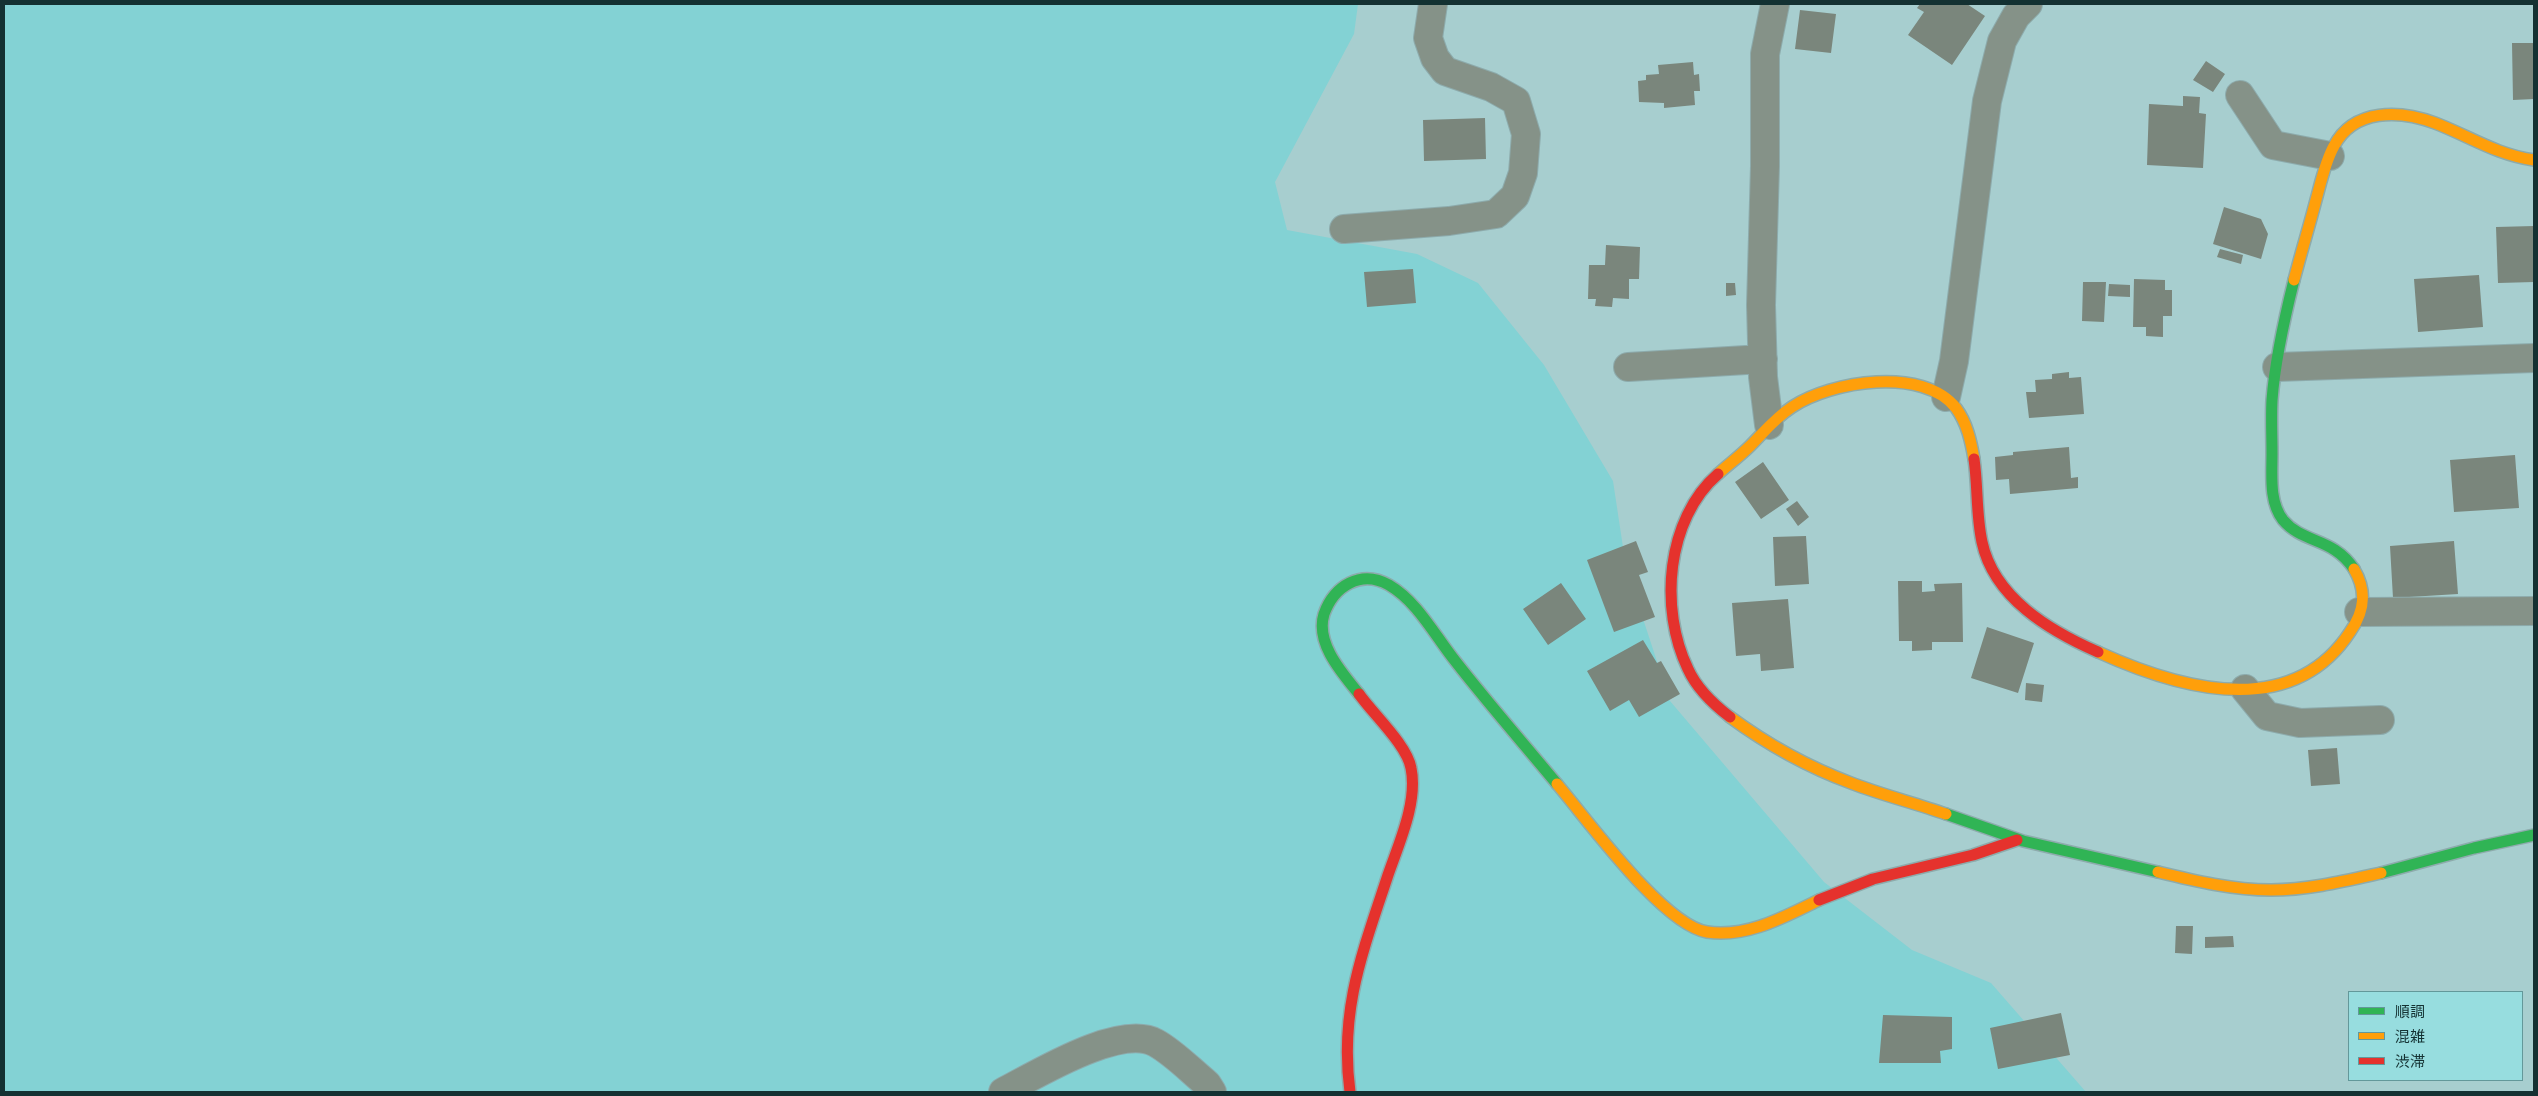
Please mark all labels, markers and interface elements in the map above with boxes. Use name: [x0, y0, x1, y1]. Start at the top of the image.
legend: [2348, 991, 2523, 1081]
text: 順調: [2395, 1004, 2425, 1020]
text: 混雑: [2395, 1029, 2425, 1045]
text: 渋滞: [2395, 1054, 2425, 1070]

